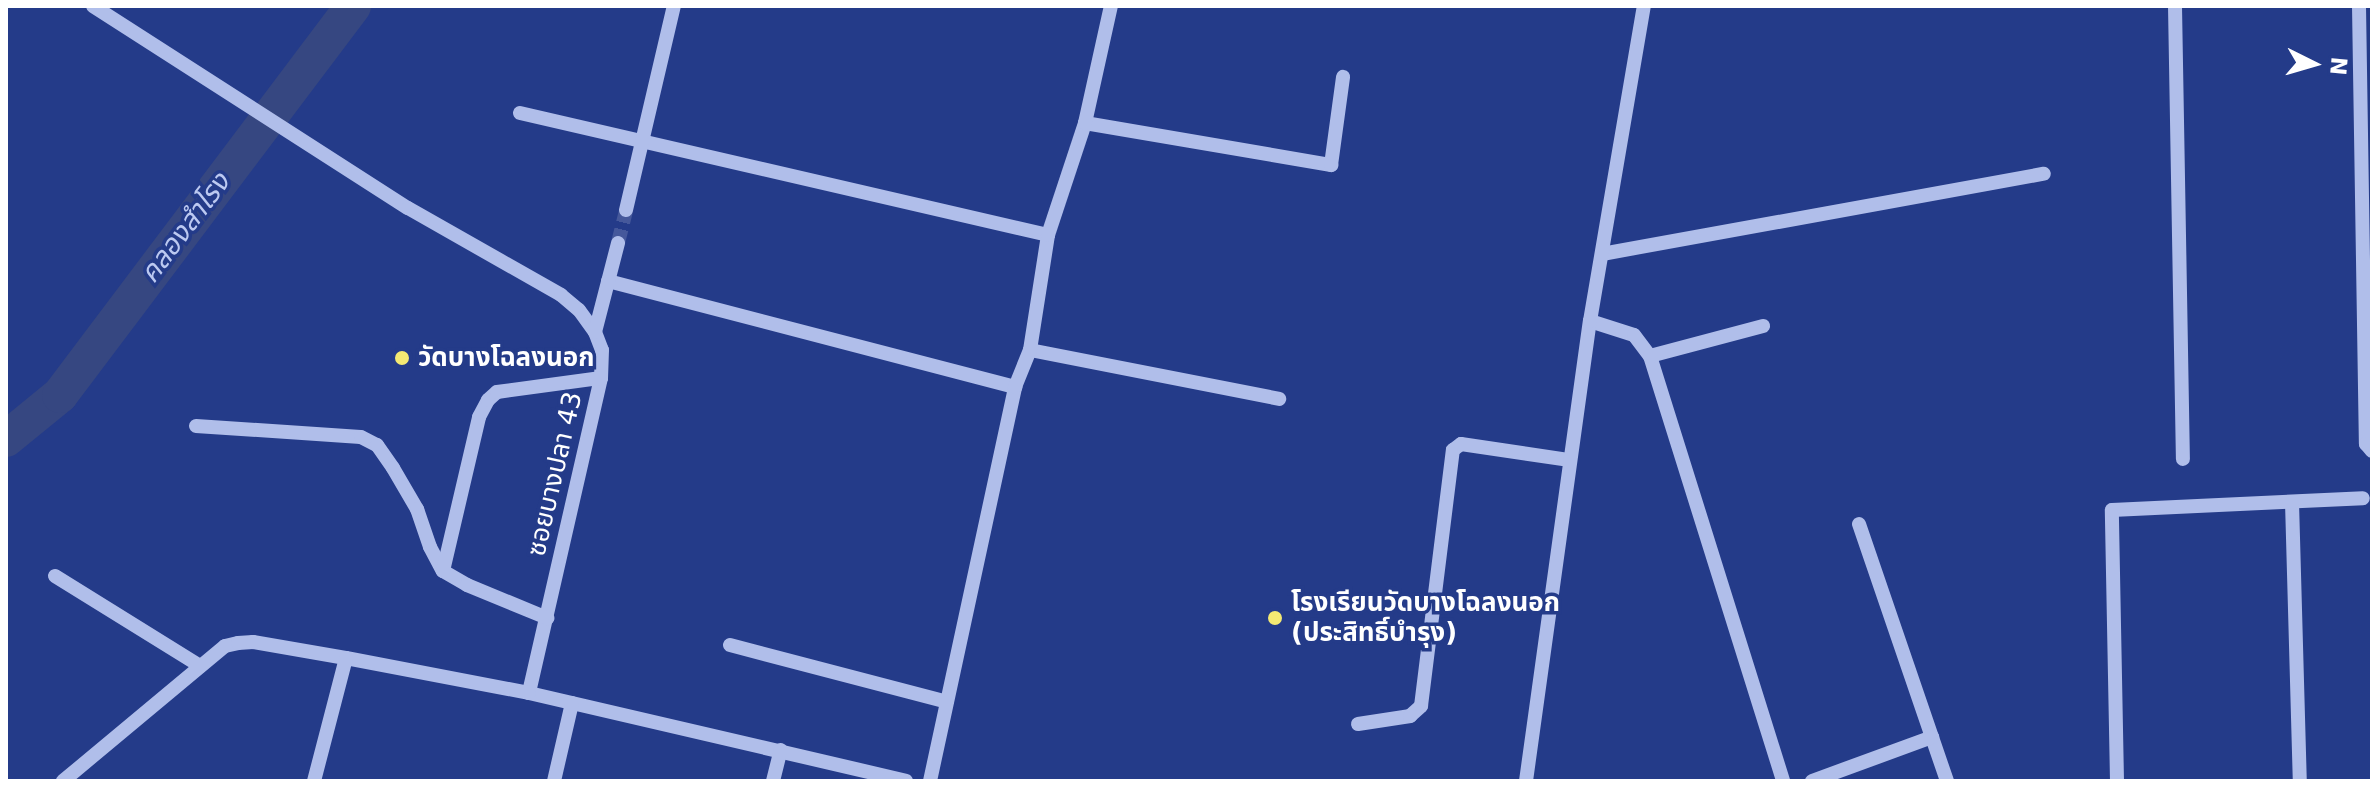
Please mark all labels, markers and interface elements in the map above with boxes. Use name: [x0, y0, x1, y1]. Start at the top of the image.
north arrow: [2274, 24, 2354, 104]
text: N: [2325, 56, 2352, 76]
water label: คลองสำโรง: [133, 166, 237, 290]
place label: วัดบางโฉลงนอก: [418, 342, 594, 374]
marker: วัดบางโฉลงนอก: [393, 349, 411, 367]
street label: ซอยบางปลา 43: [521, 389, 589, 559]
place label: โรงเรียนวัดบางโฉลงนอก (ประสิทธิ์บำรุง): [1291, 587, 1560, 648]
marker: โรงเรียนวัดบางโฉลงนอก (ประสิทธิ์บำรุง): [1266, 609, 1284, 627]

